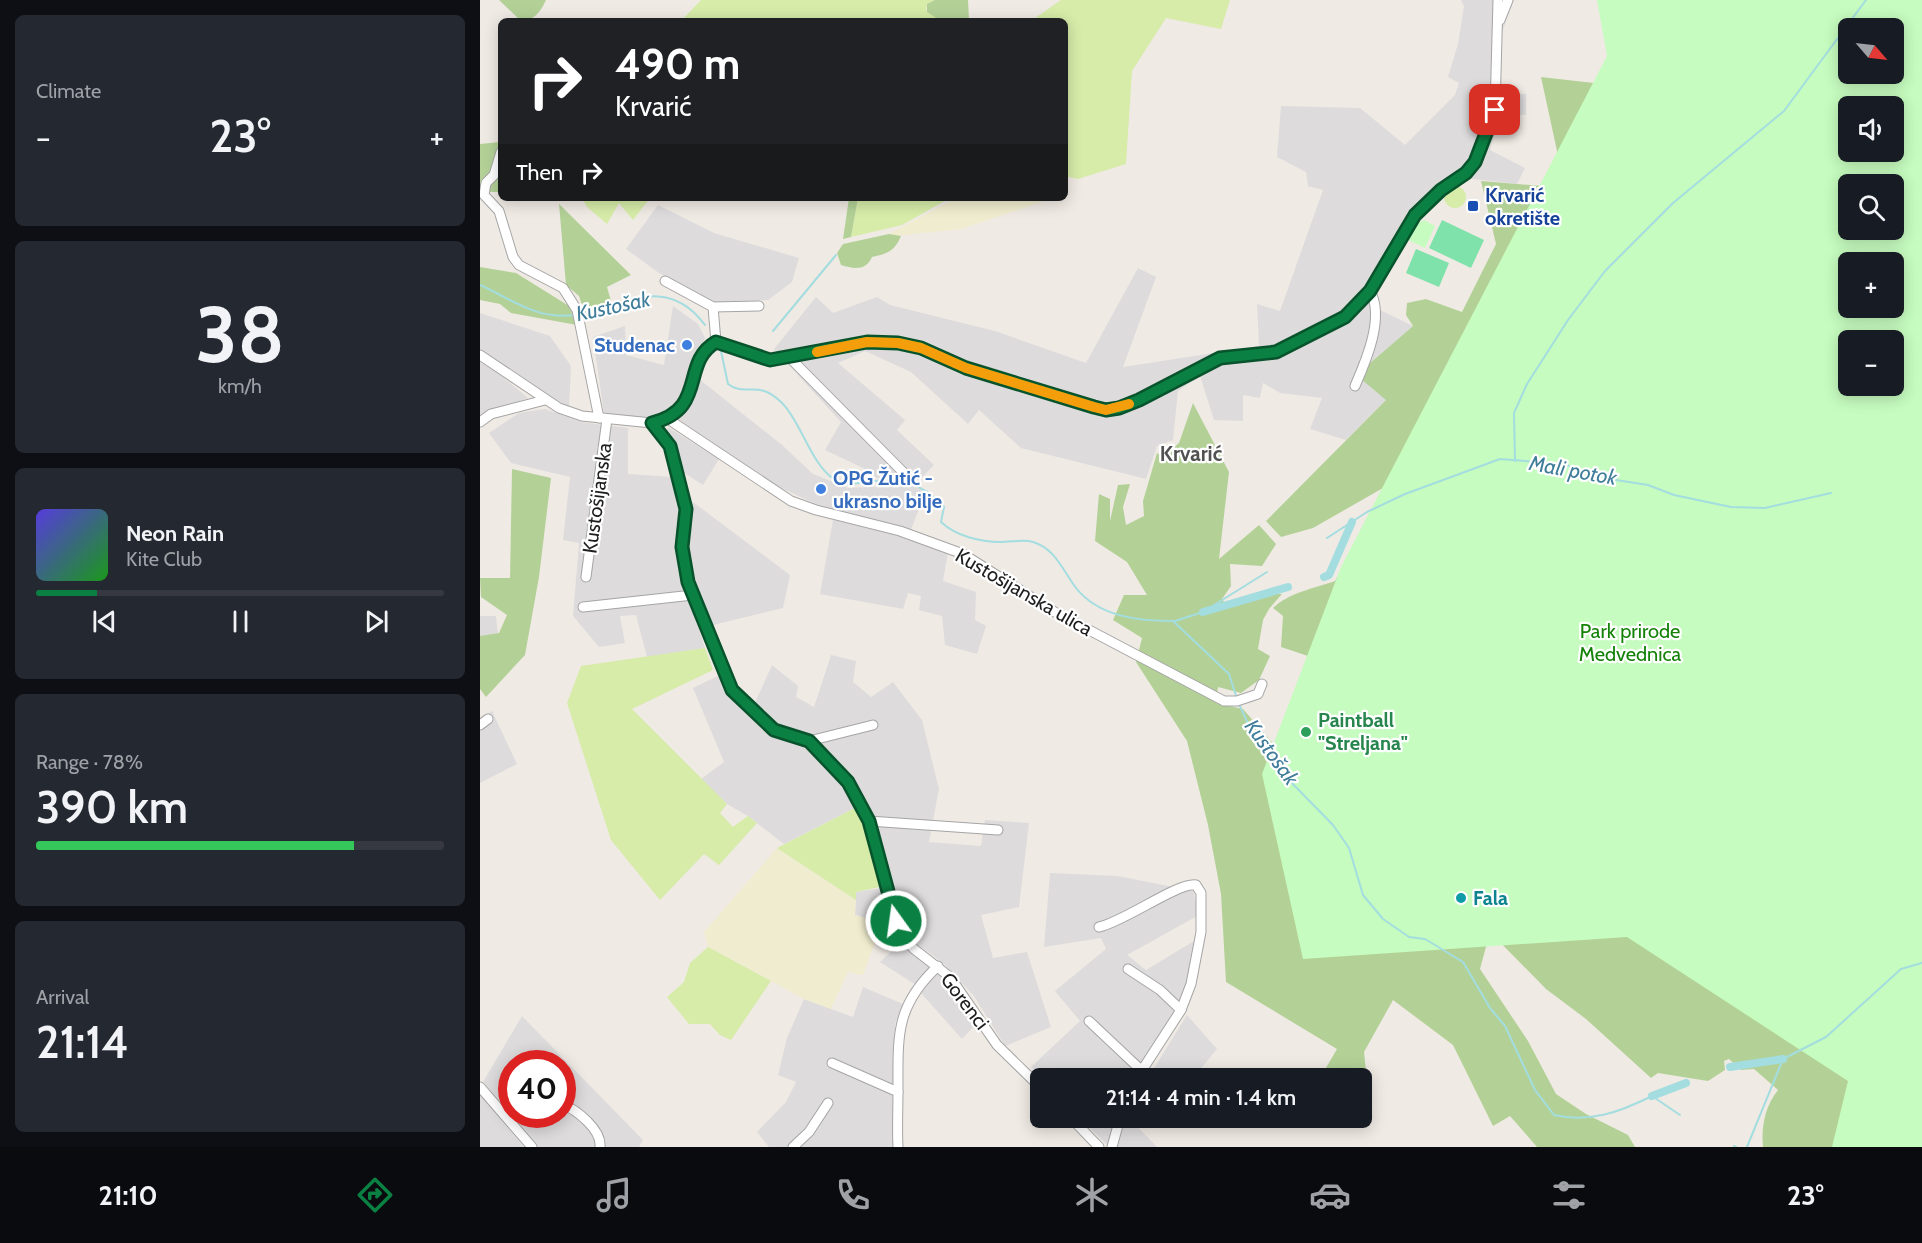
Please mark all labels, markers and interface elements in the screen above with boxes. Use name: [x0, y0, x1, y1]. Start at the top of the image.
north arrow: [1838, 18, 1904, 84]
map controls: [1838, 18, 1904, 396]
text: 490 m: [615, 38, 740, 90]
icon: right: [516, 42, 594, 120]
text: Climate: [36, 79, 101, 103]
pin: [1469, 84, 1520, 135]
text: Krvarić: [615, 90, 691, 123]
icon: arrive: [1478, 93, 1511, 126]
button: sound: [1838, 96, 1904, 162]
text: 23°: [209, 109, 271, 163]
text: −: [36, 117, 51, 157]
text: +: [429, 117, 444, 157]
icon: right: [575, 156, 608, 189]
text: Then: [516, 159, 563, 186]
button: search: [1838, 174, 1904, 240]
place label: Krvarić okretište: [1485, 183, 1560, 230]
marker: Krvarić okretište: [1466, 199, 1480, 213]
button: +: [1838, 252, 1904, 318]
water label: Kustošak: [574, 286, 653, 326]
text: 38: [195, 287, 285, 382]
button: −: [1838, 330, 1904, 396]
place label: Studenac: [594, 333, 675, 357]
marker: Studenac: [680, 338, 694, 352]
text: km/h: [218, 374, 262, 398]
street label: Kustošijanska: [577, 441, 617, 555]
district label: Krvarić: [1160, 441, 1223, 466]
water label: Mali potok: [1526, 450, 1620, 490]
place label: OPG Žutić - ukrasno bilje: [833, 466, 942, 513]
marker: OPG Žutić - ukrasno bilje: [814, 482, 828, 496]
text: Neon Rain: [126, 520, 224, 547]
street label: Kustošijanska ulica: [951, 543, 1097, 641]
text: Kite Club: [126, 547, 202, 571]
icon: previous: [88, 605, 121, 638]
icon: pause: [224, 605, 257, 638]
icon: next: [360, 605, 393, 638]
park label: Park prirode Medvednica: [1579, 619, 1682, 666]
place label: Paintball "Streljana": [1318, 708, 1408, 755]
water label: Kustošak: [1240, 714, 1305, 791]
marker: Paintball "Streljana": [1299, 725, 1313, 739]
text: Range · 78%: [36, 750, 143, 774]
text: 390 km: [36, 780, 188, 834]
place label: Fala: [1473, 886, 1508, 910]
position arrow: [864, 889, 928, 953]
marker: Fala: [1454, 891, 1468, 905]
street label: Gorenci: [936, 968, 994, 1034]
text: Arrival: [36, 985, 89, 1009]
text: 21:14: [36, 1015, 129, 1069]
speed limit sign: 40: [498, 1050, 576, 1128]
text: 21:14 · 4 min · 1.4 km: [1106, 1084, 1296, 1111]
icon: directions: [354, 1174, 396, 1216]
icon: music: [593, 1174, 635, 1216]
icon: phone: [832, 1174, 874, 1216]
icon: climate: [1071, 1174, 1113, 1216]
icon: car: [1309, 1174, 1351, 1216]
icon: filters: [1548, 1174, 1590, 1216]
text: 21:10: [98, 1179, 158, 1212]
text: 23°: [1787, 1179, 1824, 1212]

